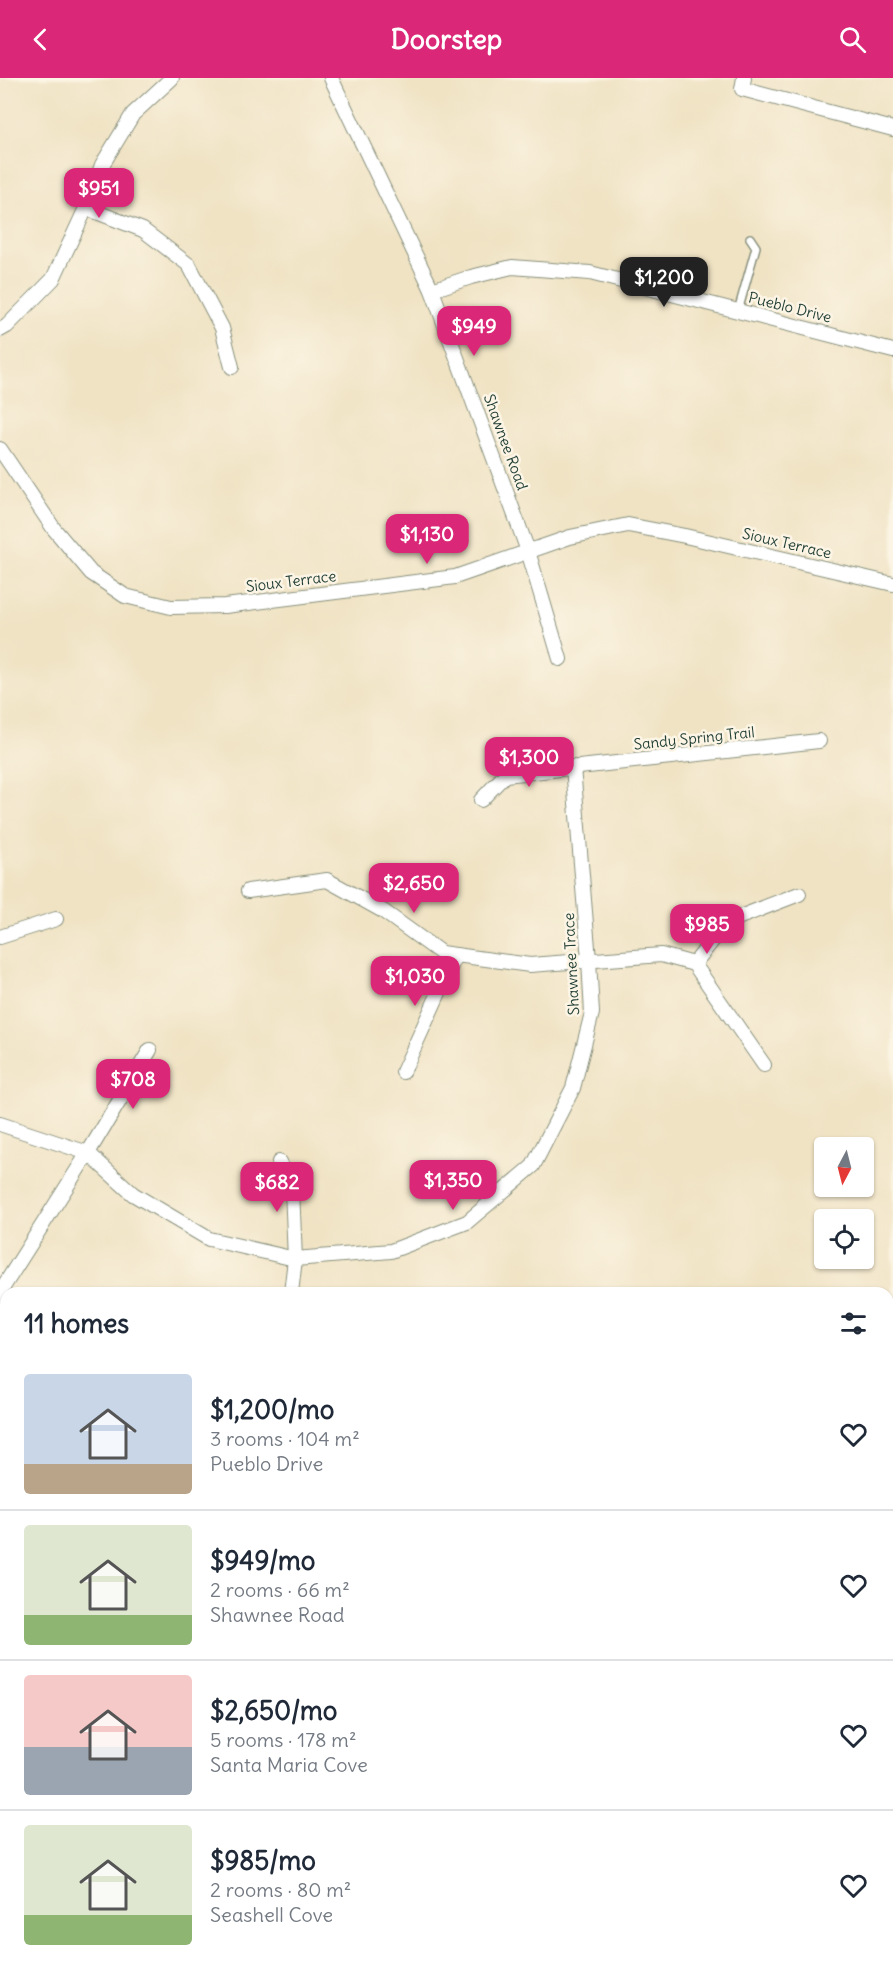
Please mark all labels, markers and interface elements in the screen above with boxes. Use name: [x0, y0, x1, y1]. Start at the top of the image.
text: Doorstep: [391, 22, 502, 56]
icon: back: [24, 23, 57, 56]
icon: search: [836, 23, 869, 56]
pin: $951: [63, 168, 135, 219]
text: $951: [78, 175, 120, 200]
pin: $1,200: [615, 257, 713, 308]
text: $1,200: [634, 264, 694, 289]
street label: Pueblo Drive: [747, 288, 833, 326]
pin: $949: [438, 306, 510, 357]
text: $949: [451, 313, 497, 338]
street label: Shawnee Road: [480, 391, 532, 493]
pin: $1,130: [378, 514, 476, 565]
text: $1,130: [400, 521, 454, 546]
street label: Sioux Terrace: [741, 524, 833, 562]
street label: Sioux Terrace: [245, 566, 337, 596]
street label: Sandy Spring Trail: [633, 722, 755, 754]
pin: $1,300: [480, 737, 578, 788]
text: $1,300: [499, 744, 559, 769]
pin: $2,650: [365, 863, 463, 914]
text: $2,650: [383, 870, 445, 895]
pin: $985: [671, 904, 743, 955]
text: $985: [684, 911, 730, 936]
street label: Shawnee Trace: [559, 912, 583, 1016]
pin: $1,030: [366, 956, 464, 1007]
text: $1,030: [385, 963, 445, 988]
pin: $708: [97, 1059, 169, 1110]
text: $708: [110, 1066, 156, 1091]
north arrow: [814, 1137, 874, 1197]
map controls: [814, 1137, 874, 1269]
pin: $1,350: [404, 1160, 502, 1211]
pin: $682: [241, 1162, 313, 1213]
text: $1,350: [424, 1167, 482, 1192]
text: $682: [254, 1169, 300, 1194]
button: locate: [814, 1209, 874, 1269]
text: 11 homes: [24, 1307, 129, 1340]
icon: filters: [837, 1307, 870, 1340]
text: $1,200/mo: [210, 1393, 334, 1426]
icon: home: [72, 1398, 144, 1470]
icon: heart: [837, 1418, 870, 1451]
text: 3 rooms · 104 m²: [210, 1426, 360, 1451]
text: Pueblo Drive: [210, 1451, 323, 1476]
text: $949/mo: [210, 1544, 315, 1577]
icon: home: [72, 1549, 144, 1621]
icon: heart: [837, 1569, 870, 1602]
text: 2 rooms · 66 m²: [210, 1577, 350, 1602]
text: Shawnee Road: [210, 1602, 345, 1627]
text: $2,650/mo: [210, 1694, 337, 1727]
icon: home: [72, 1699, 144, 1771]
icon: heart: [837, 1719, 870, 1752]
text: 5 rooms · 178 m²: [210, 1727, 356, 1752]
text: Santa Maria Cove: [210, 1752, 368, 1777]
text: $985/mo: [210, 1844, 316, 1877]
icon: home: [72, 1849, 144, 1921]
icon: heart: [837, 1869, 870, 1902]
text: 2 rooms · 80 m²: [210, 1877, 351, 1902]
text: Seashell Cove: [210, 1902, 333, 1927]

